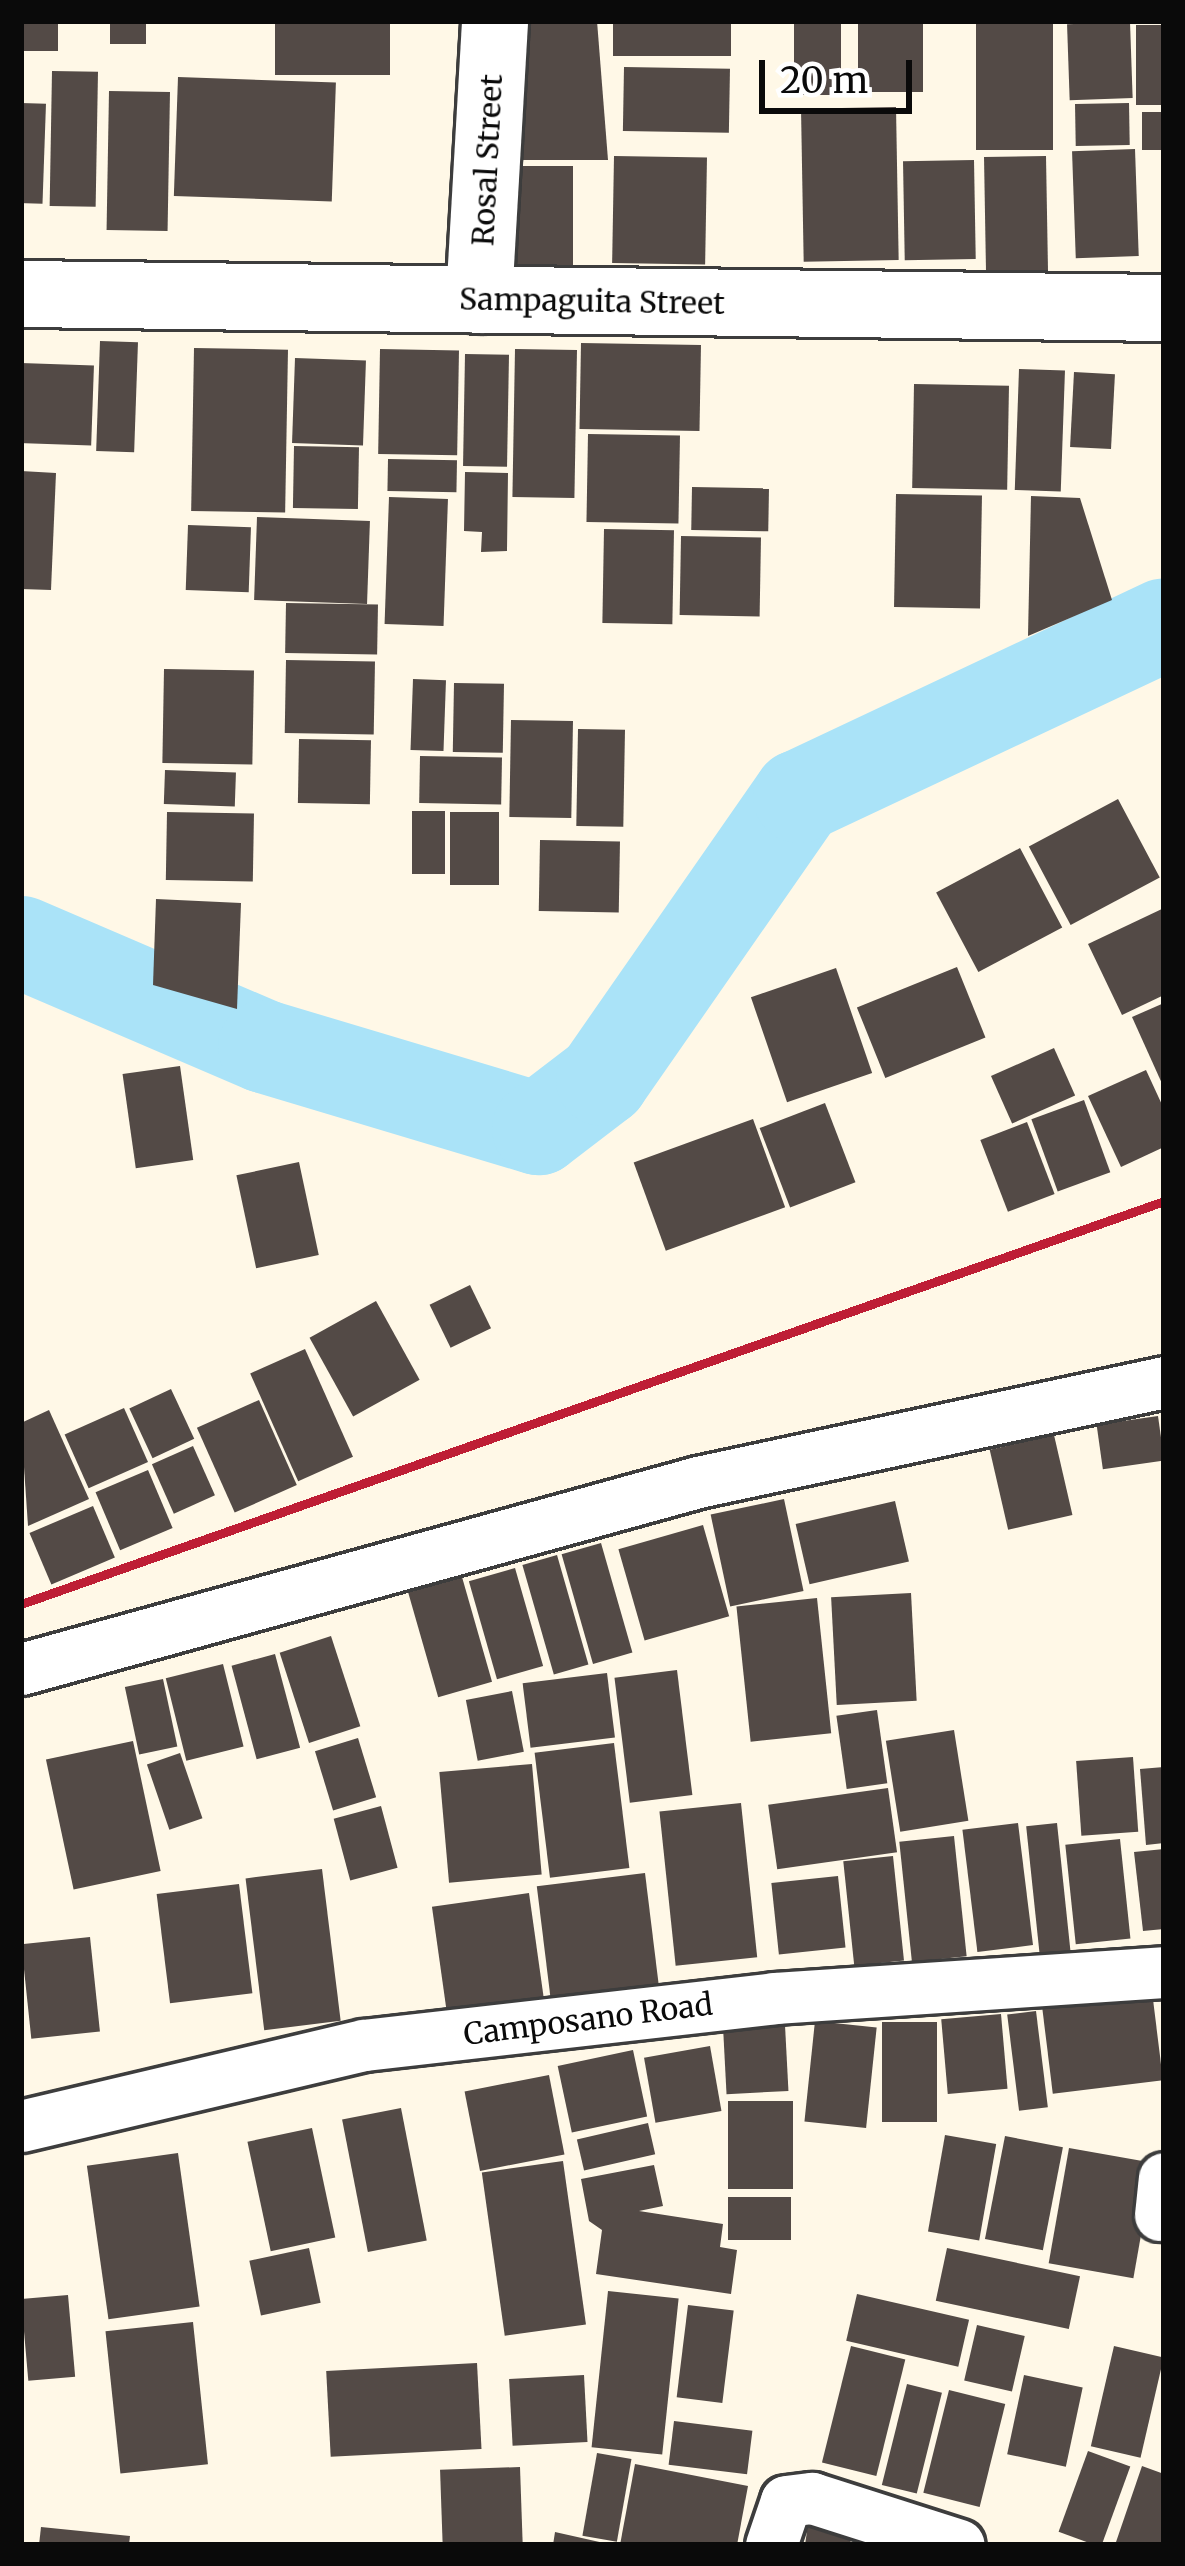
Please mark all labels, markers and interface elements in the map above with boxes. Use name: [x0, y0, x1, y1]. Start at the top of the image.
scale bar: [765, 36, 918, 110]
text: 20 m: [780, 58, 868, 103]
street label: Rosal Street: [465, 73, 509, 247]
street label: Sampaguita Street: [459, 281, 725, 321]
street label: Camposano Road: [462, 1986, 714, 2052]

